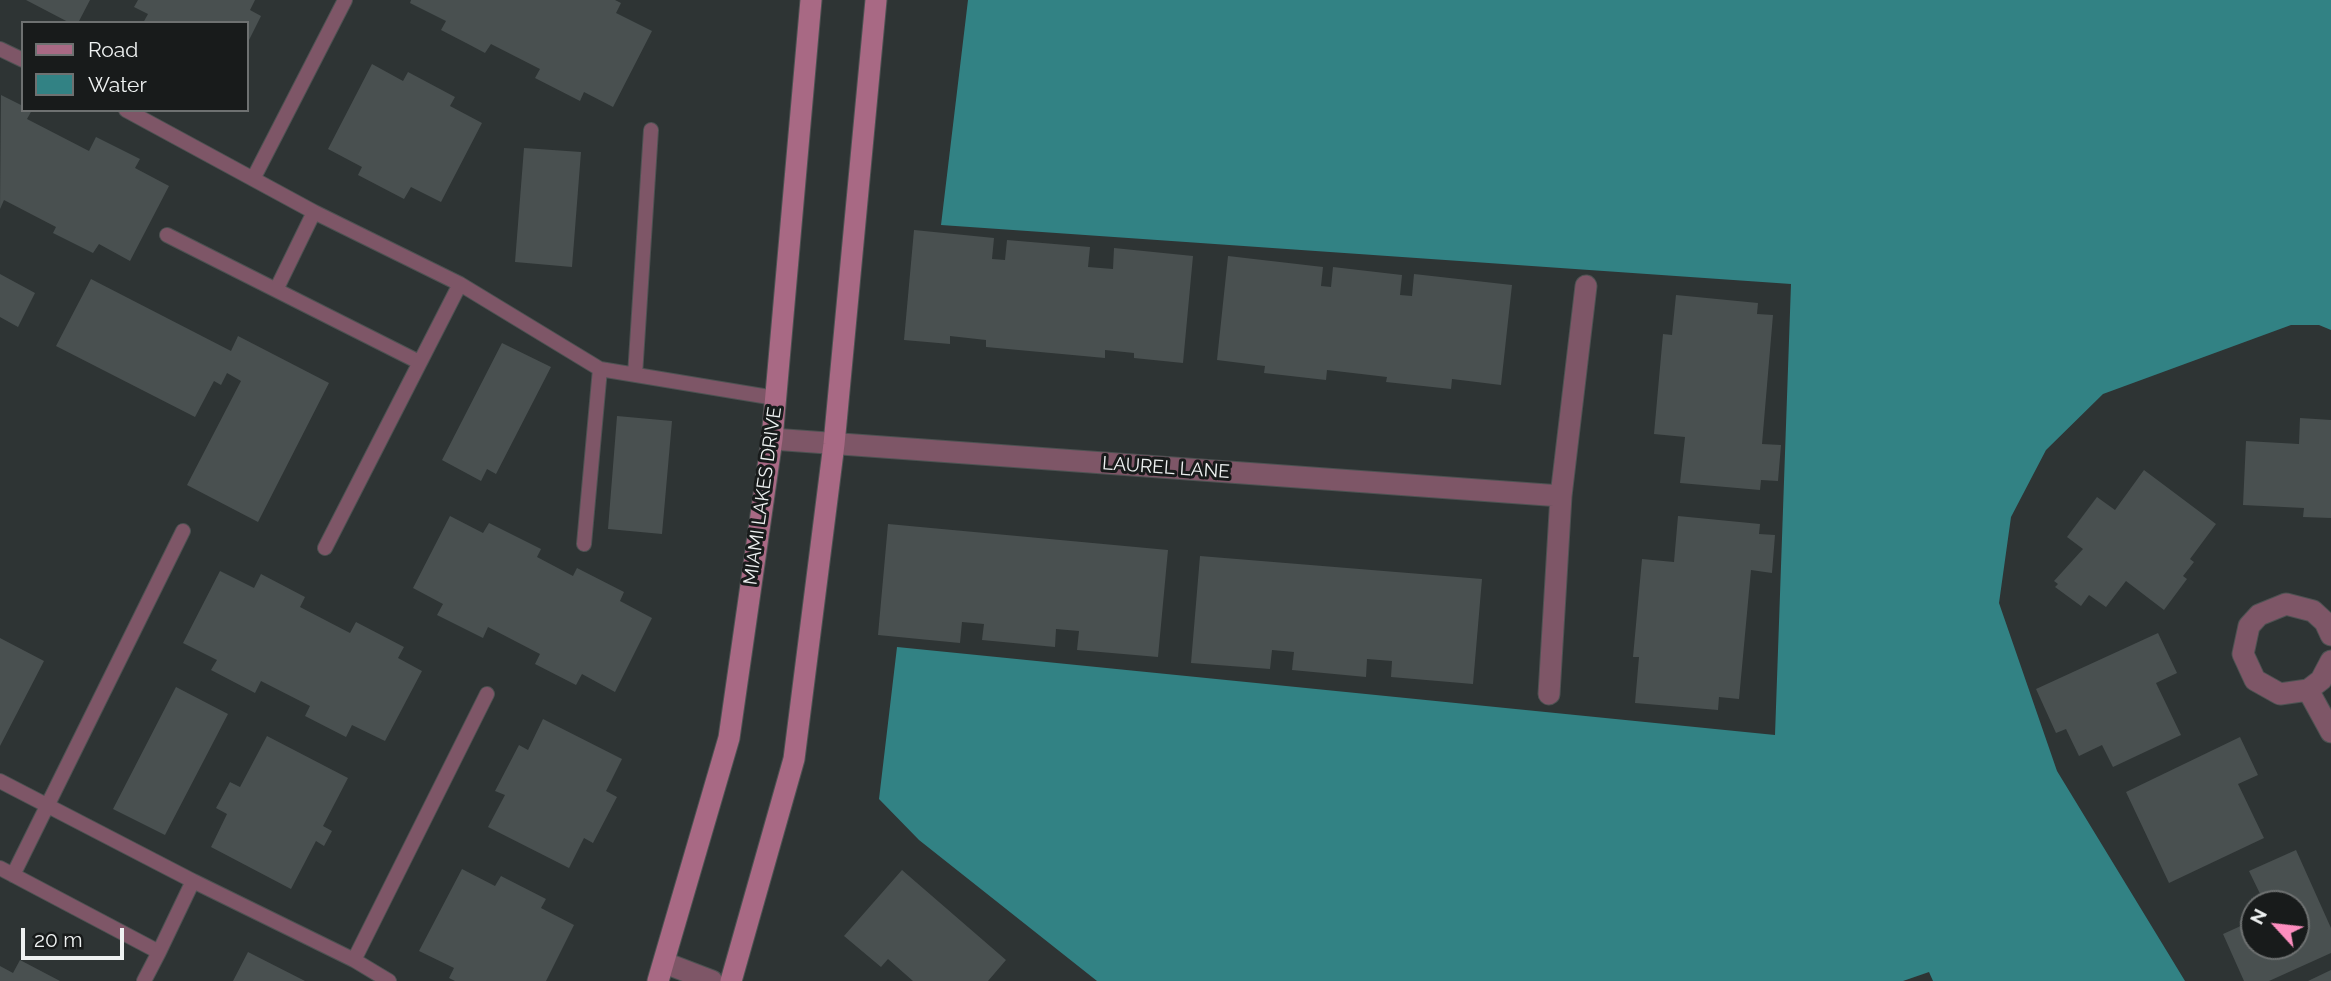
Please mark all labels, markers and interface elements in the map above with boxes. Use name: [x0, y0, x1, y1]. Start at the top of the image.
legend: [21, 21, 248, 112]
text: Road: [88, 37, 138, 62]
text: Water: [88, 72, 147, 97]
street label: MIAMI LAKES DRIVE: [739, 405, 787, 587]
street label: LAUREL LANE: [1101, 452, 1231, 484]
north arrow: [2240, 890, 2310, 960]
text: N: [2245, 905, 2271, 928]
scale bar: [24, 914, 128, 958]
text: 20 m: [34, 927, 82, 952]

